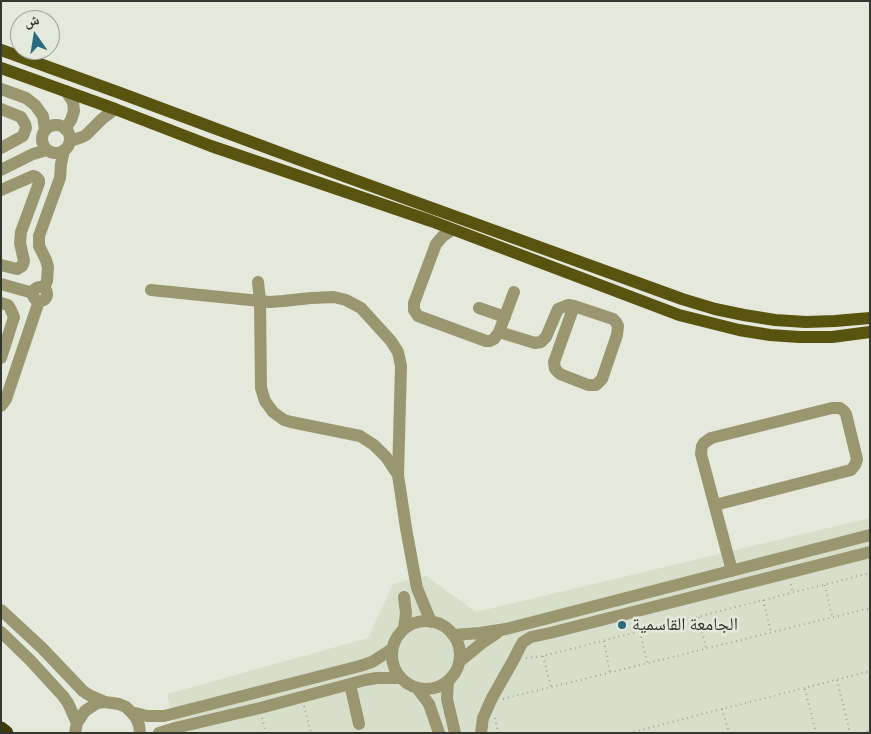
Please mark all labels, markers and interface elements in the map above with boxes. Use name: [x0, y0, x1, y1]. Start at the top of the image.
north arrow: [10, 10, 60, 60]
text: ش: [23, 11, 41, 31]
place label: الجامعة القاسمية: [632, 614, 738, 636]
marker: الجامعة القاسمية: [616, 619, 628, 631]

